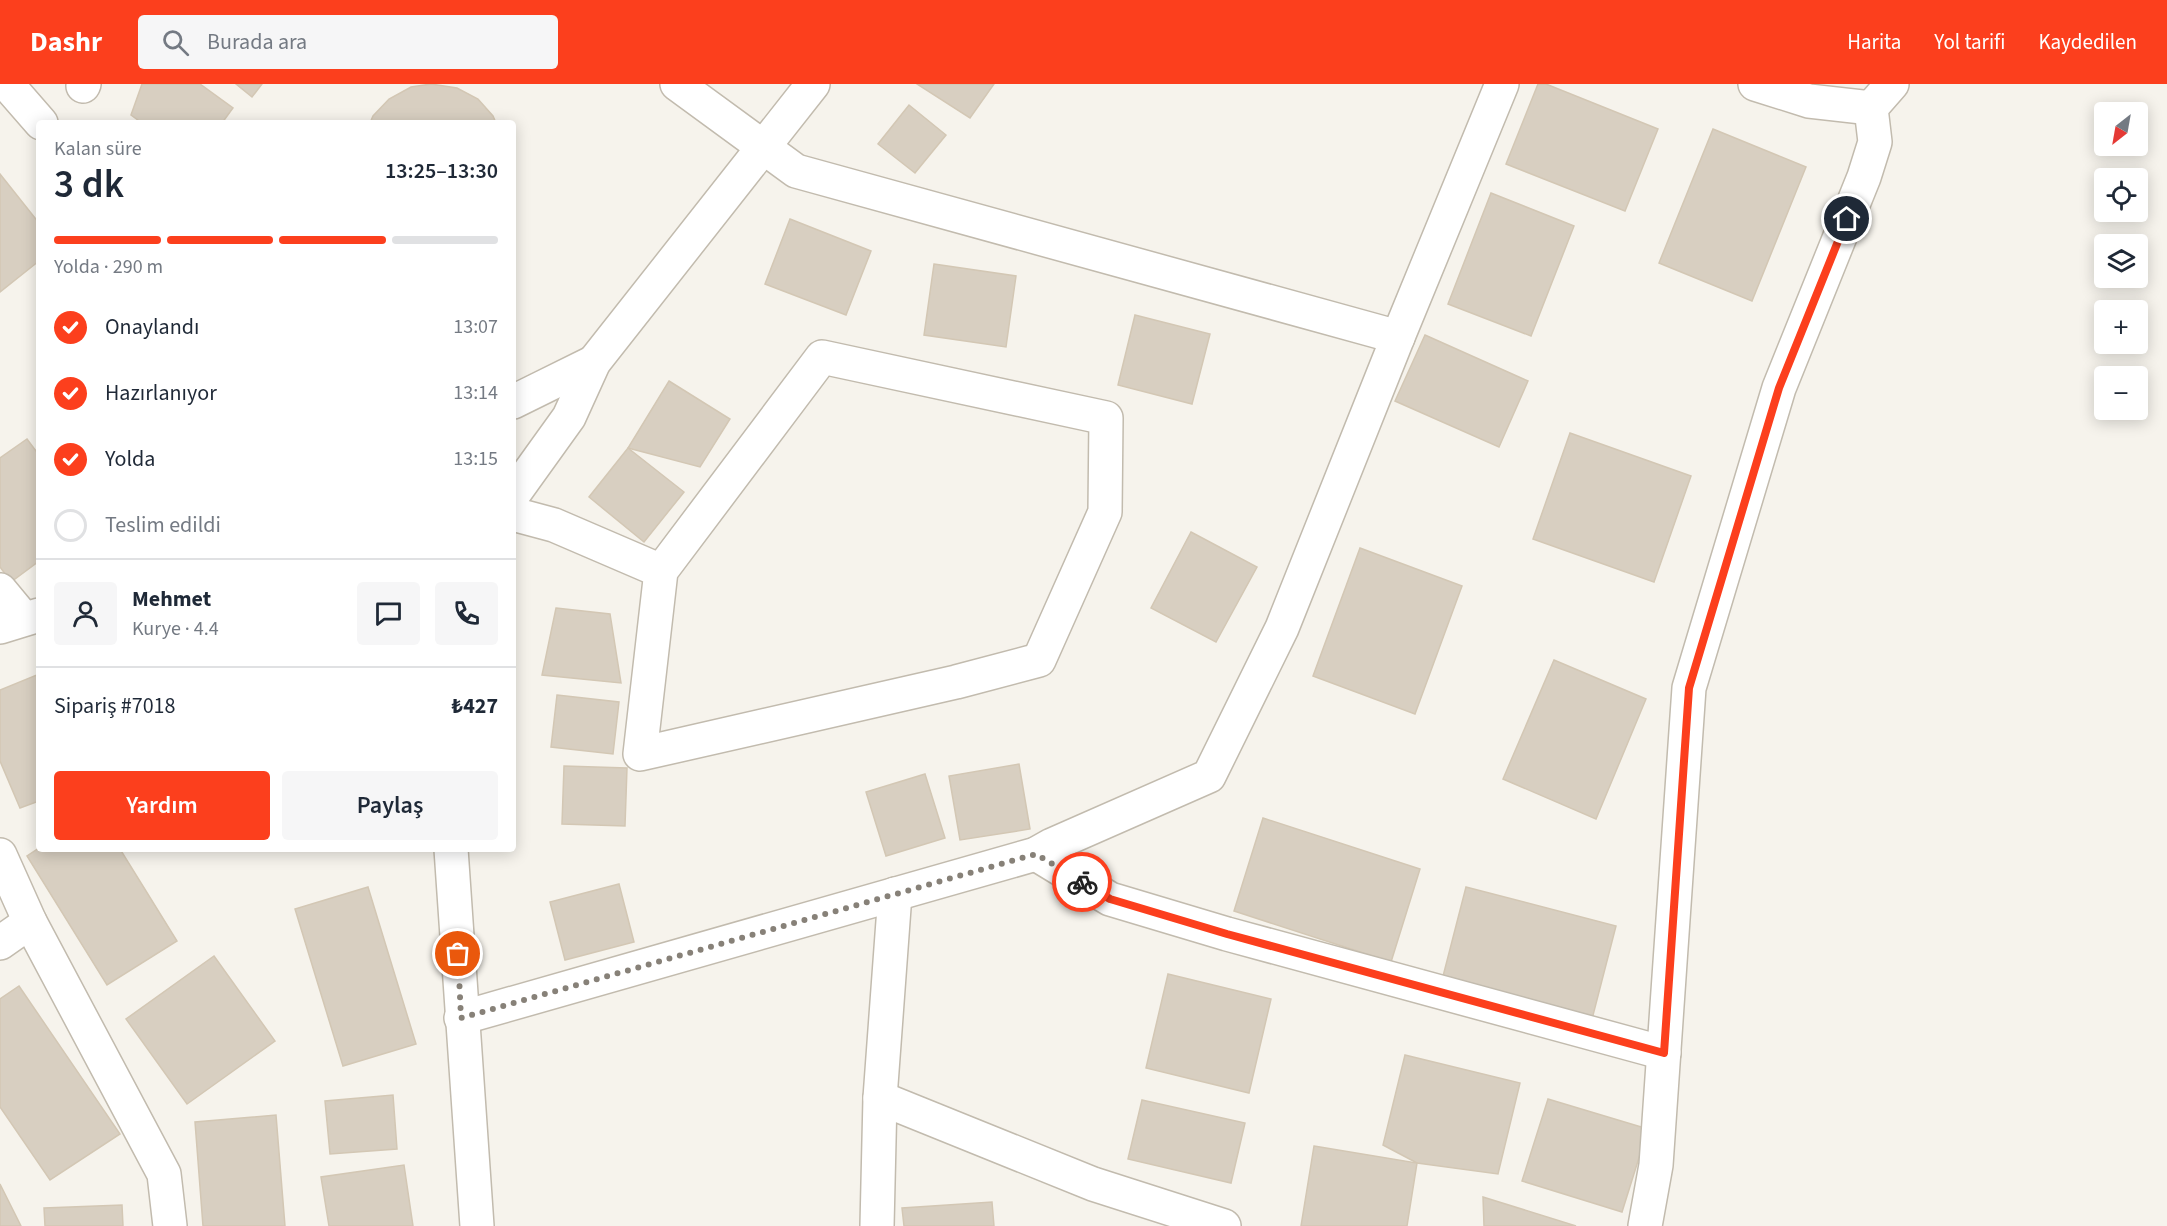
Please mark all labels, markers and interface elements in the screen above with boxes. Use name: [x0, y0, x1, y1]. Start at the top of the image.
search box: [138, 15, 558, 69]
text: Dashr: [30, 22, 102, 62]
icon: search: [159, 26, 192, 59]
text: Burada ara: [207, 26, 307, 58]
text: Harita: [1847, 27, 1901, 57]
text: Yol tarifi: [1934, 27, 2005, 57]
text: Kaydedilen: [2038, 27, 2137, 57]
north arrow: [2094, 102, 2148, 156]
map controls: [2094, 102, 2148, 420]
text: Kalan süre: [54, 135, 142, 163]
text: 13:25–13:30: [385, 155, 498, 187]
text: 3 dk: [54, 157, 124, 213]
button: locate: [2094, 168, 2148, 222]
pin: [1821, 193, 1872, 244]
icon: home: [1830, 202, 1863, 235]
button: layers: [2094, 234, 2148, 288]
text: Yolda · 290 m: [54, 253, 163, 281]
button: +: [2094, 300, 2148, 354]
icon: check: [54, 311, 87, 344]
text: Onaylandı: [105, 311, 199, 343]
text: 13:07: [453, 313, 498, 341]
button: −: [2094, 366, 2148, 420]
icon: check: [54, 377, 87, 410]
text: Hazırlanıyor: [105, 377, 217, 409]
text: 13:14: [453, 379, 498, 407]
icon: check: [54, 443, 87, 476]
text: Yolda: [105, 443, 155, 475]
text: 13:15: [453, 445, 498, 473]
text: Teslim edildi: [105, 509, 221, 541]
button: person: [54, 582, 117, 645]
button: chat: [357, 582, 420, 645]
button: phone: [435, 582, 498, 645]
text: Mehmet: [132, 583, 211, 615]
text: Kurye · 4.4: [132, 615, 219, 643]
text: Sipariş #7018: [54, 690, 176, 722]
text: ₺427: [452, 690, 498, 722]
button: Yardım: [54, 771, 270, 840]
button: Paylaş: [282, 771, 498, 840]
courier: [1052, 852, 1112, 912]
icon: bike: [1066, 866, 1099, 899]
pin: [432, 928, 483, 979]
icon: bag: [441, 937, 474, 970]

